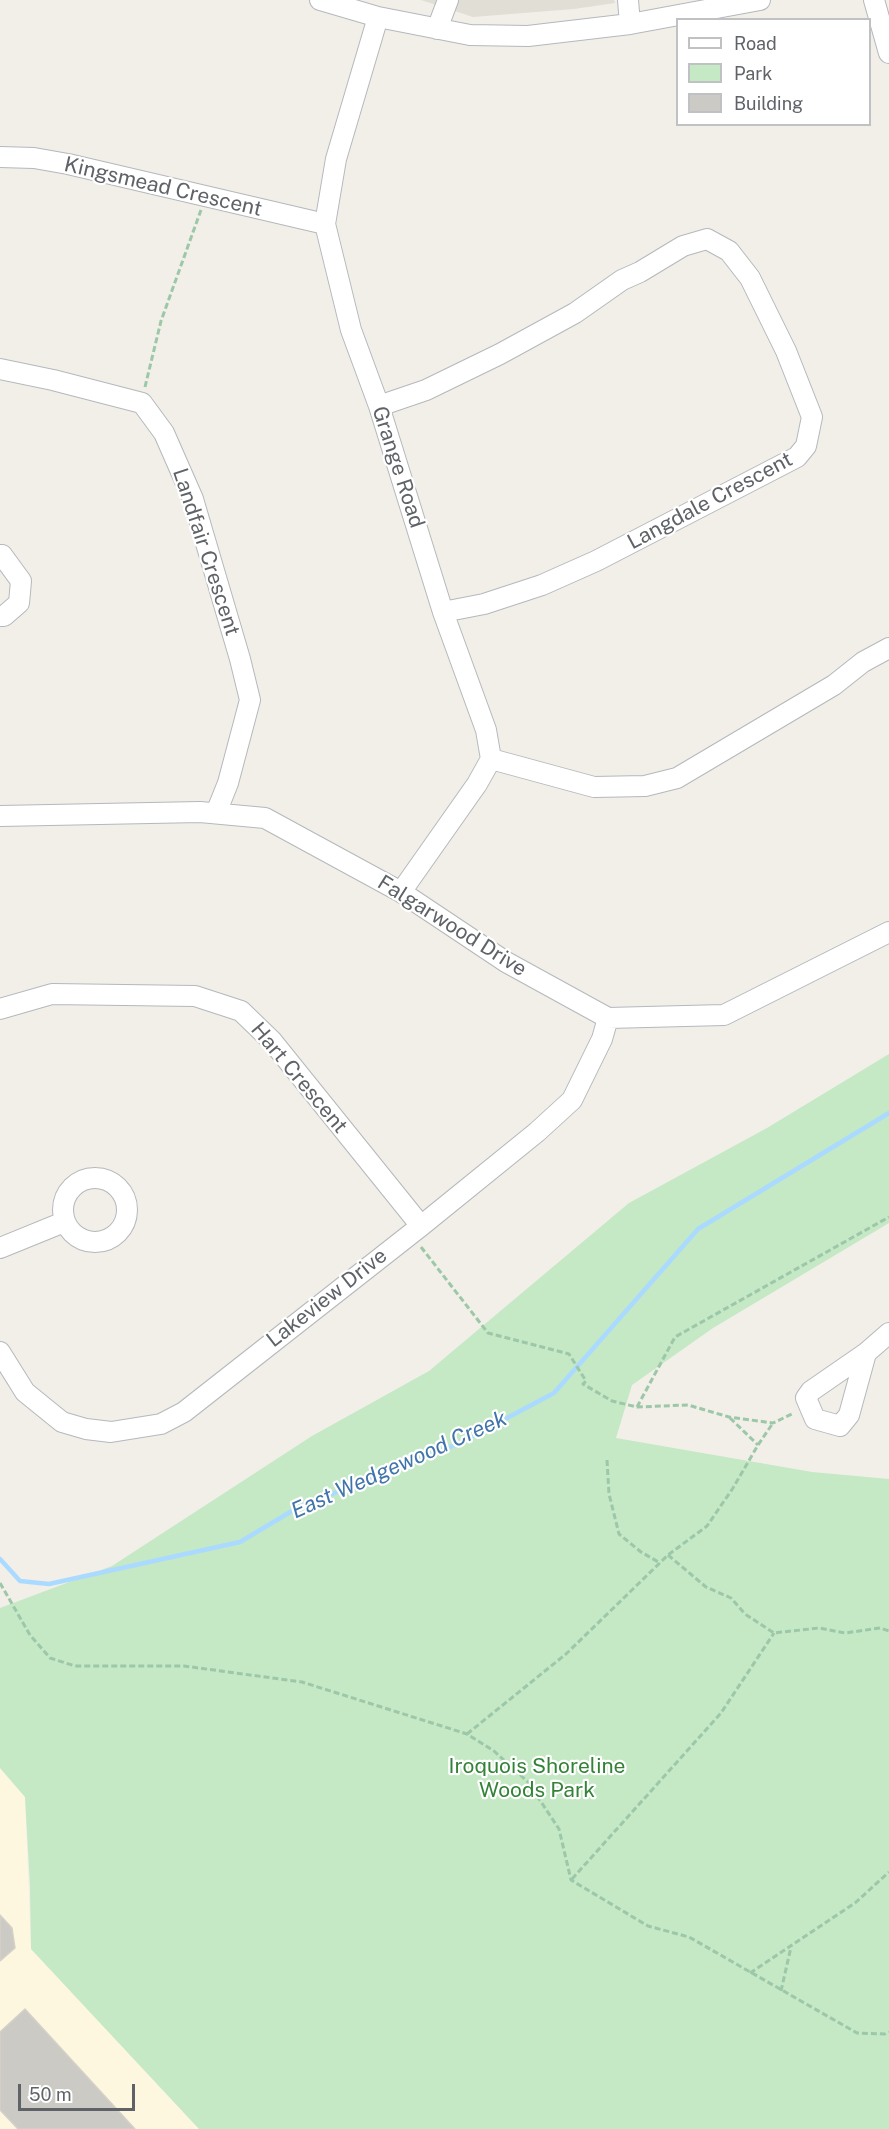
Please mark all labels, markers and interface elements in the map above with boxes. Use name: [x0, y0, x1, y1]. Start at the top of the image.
legend: [676, 18, 871, 126]
text: Road: [734, 33, 777, 54]
text: Park: [734, 63, 772, 84]
text: Building: [734, 93, 803, 114]
street label: Kingsmead Crescent: [62, 152, 264, 222]
street label: Grange Road: [366, 403, 430, 531]
street label: Langdale Crescent: [623, 447, 797, 555]
street label: Landfair Crescent: [167, 465, 245, 639]
street label: Falgarwood Drive: [373, 870, 531, 982]
street label: Hart Crescent: [245, 1017, 353, 1139]
street label: Lakeview Drive: [262, 1243, 392, 1353]
water label: East Wedgewood Creek: [287, 1405, 511, 1525]
park label: Iroquois Shoreline Woods Park: [449, 1754, 625, 1804]
scale bar: [21, 2072, 138, 2110]
text: 50 m: [29, 2084, 72, 2105]

